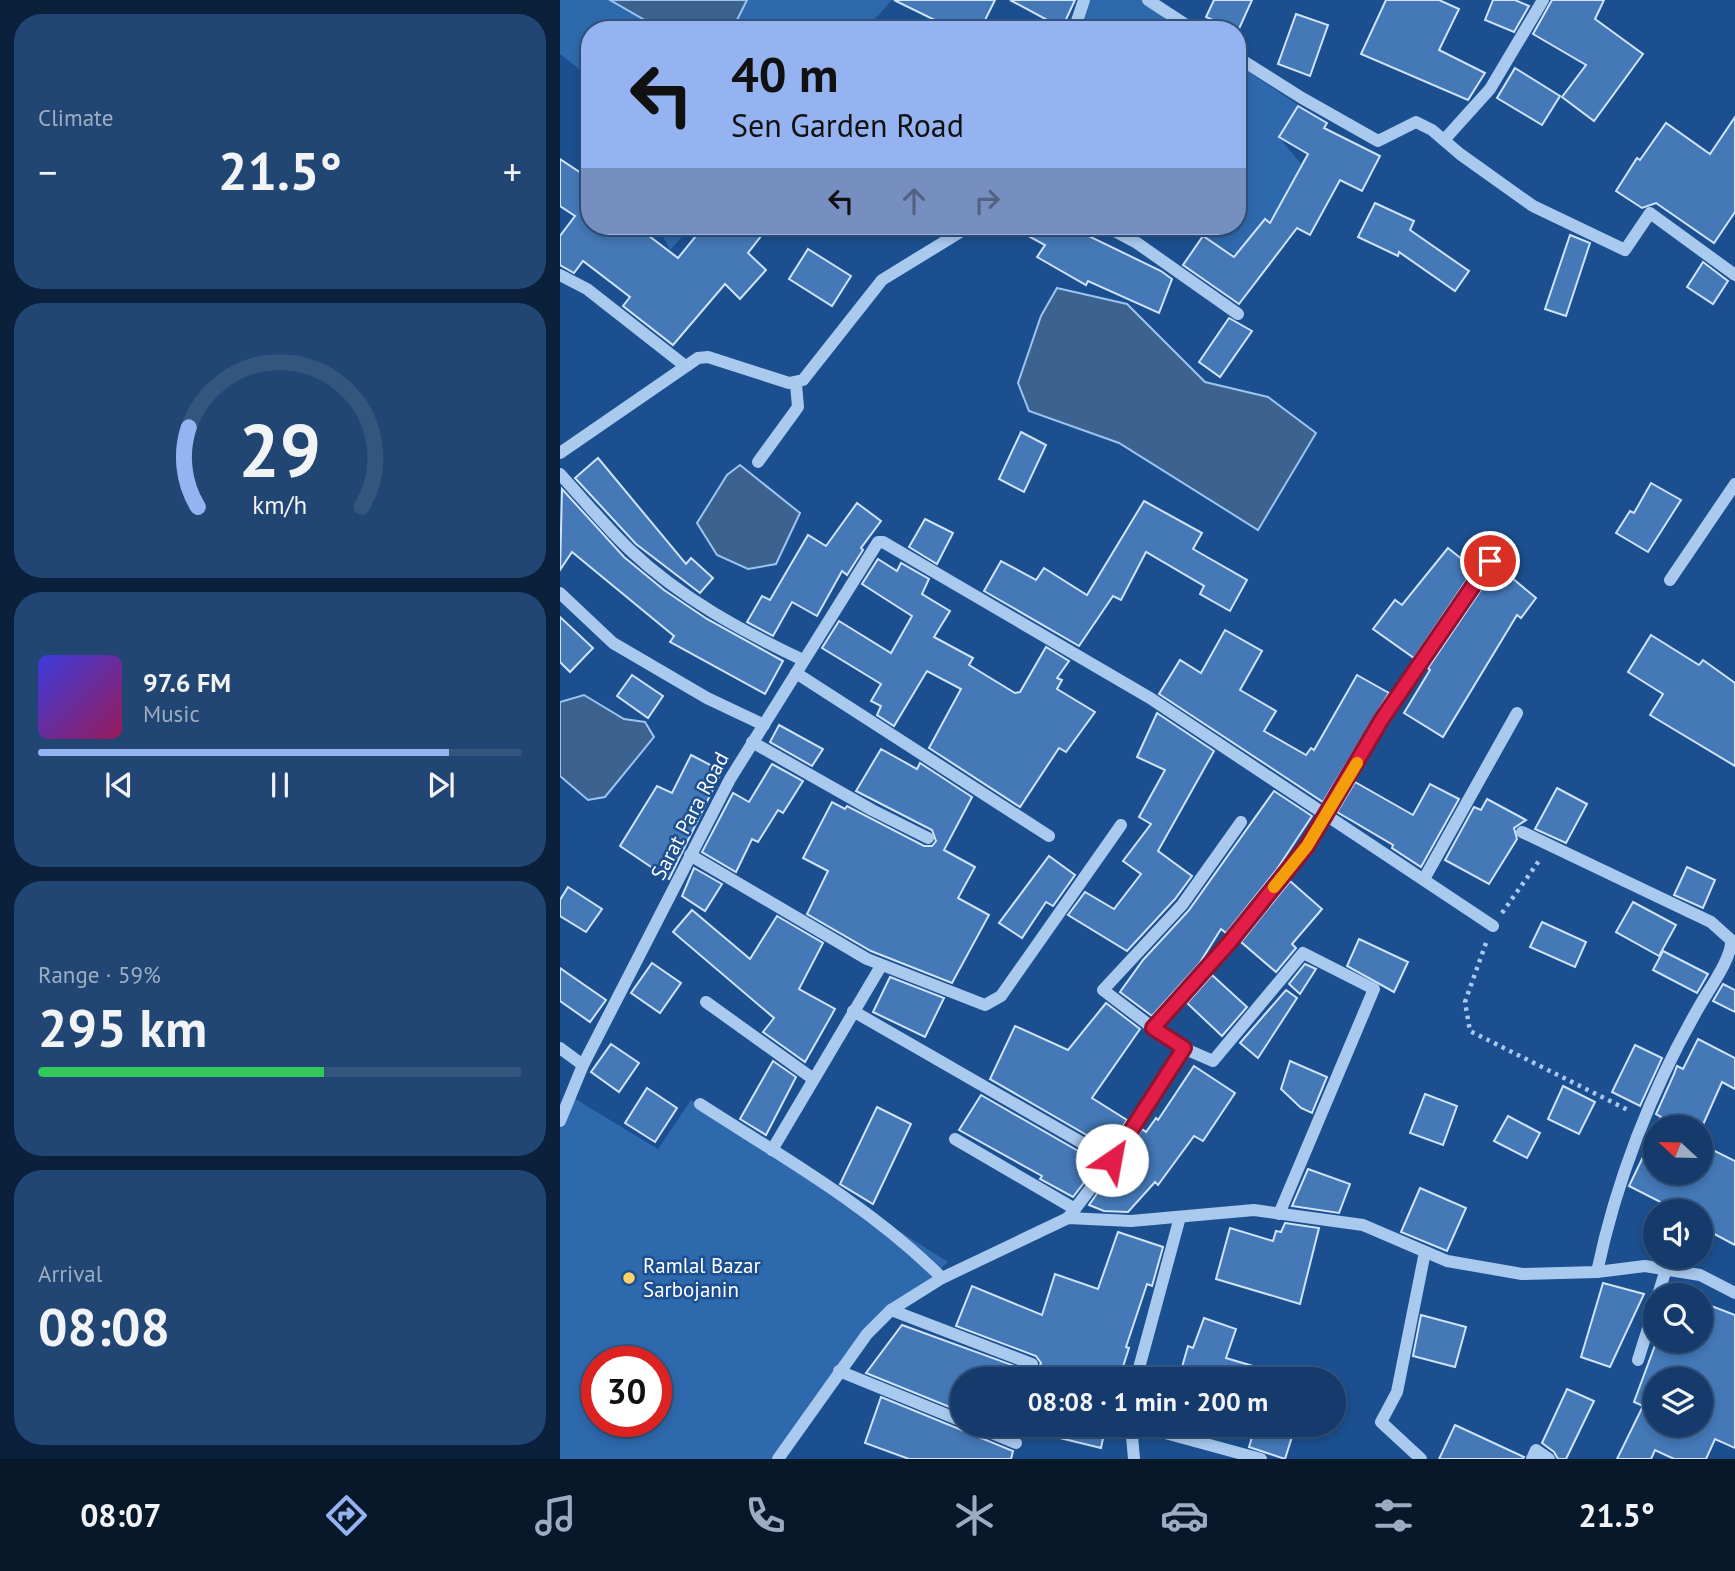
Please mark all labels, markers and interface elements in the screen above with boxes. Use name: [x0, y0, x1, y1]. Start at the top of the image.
text: 40 m: [731, 42, 838, 106]
icon: left: [616, 49, 707, 140]
text: Climate: [38, 103, 113, 132]
text: Sen Garden Road: [731, 104, 964, 146]
text: 21.5°: [218, 137, 342, 204]
text: −: [38, 147, 57, 196]
text: +: [503, 147, 522, 196]
icon: left: [822, 182, 860, 220]
icon: ahead: [895, 182, 933, 220]
icon: right: [968, 182, 1006, 220]
text: 29: [239, 403, 321, 497]
text: km/h: [253, 488, 307, 520]
pin: [1460, 531, 1520, 591]
icon: arrive: [1471, 542, 1509, 580]
text: 97.6 FM: [143, 666, 231, 699]
text: Music: [143, 699, 200, 728]
street label: Sarat Para Road: [645, 747, 735, 884]
icon: previous: [100, 766, 138, 804]
icon: pause: [261, 766, 299, 804]
icon: next: [422, 766, 460, 804]
text: Range · 59%: [38, 960, 161, 989]
text: 295 km: [38, 994, 207, 1061]
north arrow: [1643, 1115, 1713, 1185]
map controls: [1643, 1115, 1713, 1437]
position arrow: [1075, 1123, 1149, 1197]
button: sound: [1643, 1199, 1713, 1269]
place label: Ramlal Bazar Sarbojanin: [643, 1252, 761, 1303]
text: Arrival: [38, 1259, 102, 1288]
marker: Ramlal Bazar Sarbojanin: [621, 1270, 637, 1286]
button: search: [1643, 1283, 1713, 1353]
text: 08:08: [38, 1293, 170, 1360]
speed limit sign: 30: [581, 1346, 672, 1437]
button: layers: [1643, 1367, 1713, 1437]
text: 08:08 · 1 min · 200 m: [1028, 1385, 1268, 1418]
icon: directions: [322, 1491, 371, 1540]
icon: music: [531, 1491, 580, 1540]
icon: phone: [741, 1491, 790, 1540]
icon: climate: [950, 1491, 999, 1540]
icon: car: [1160, 1491, 1209, 1540]
icon: filters: [1369, 1491, 1418, 1540]
text: 08:07: [80, 1494, 161, 1536]
text: 21.5°: [1578, 1494, 1655, 1536]

